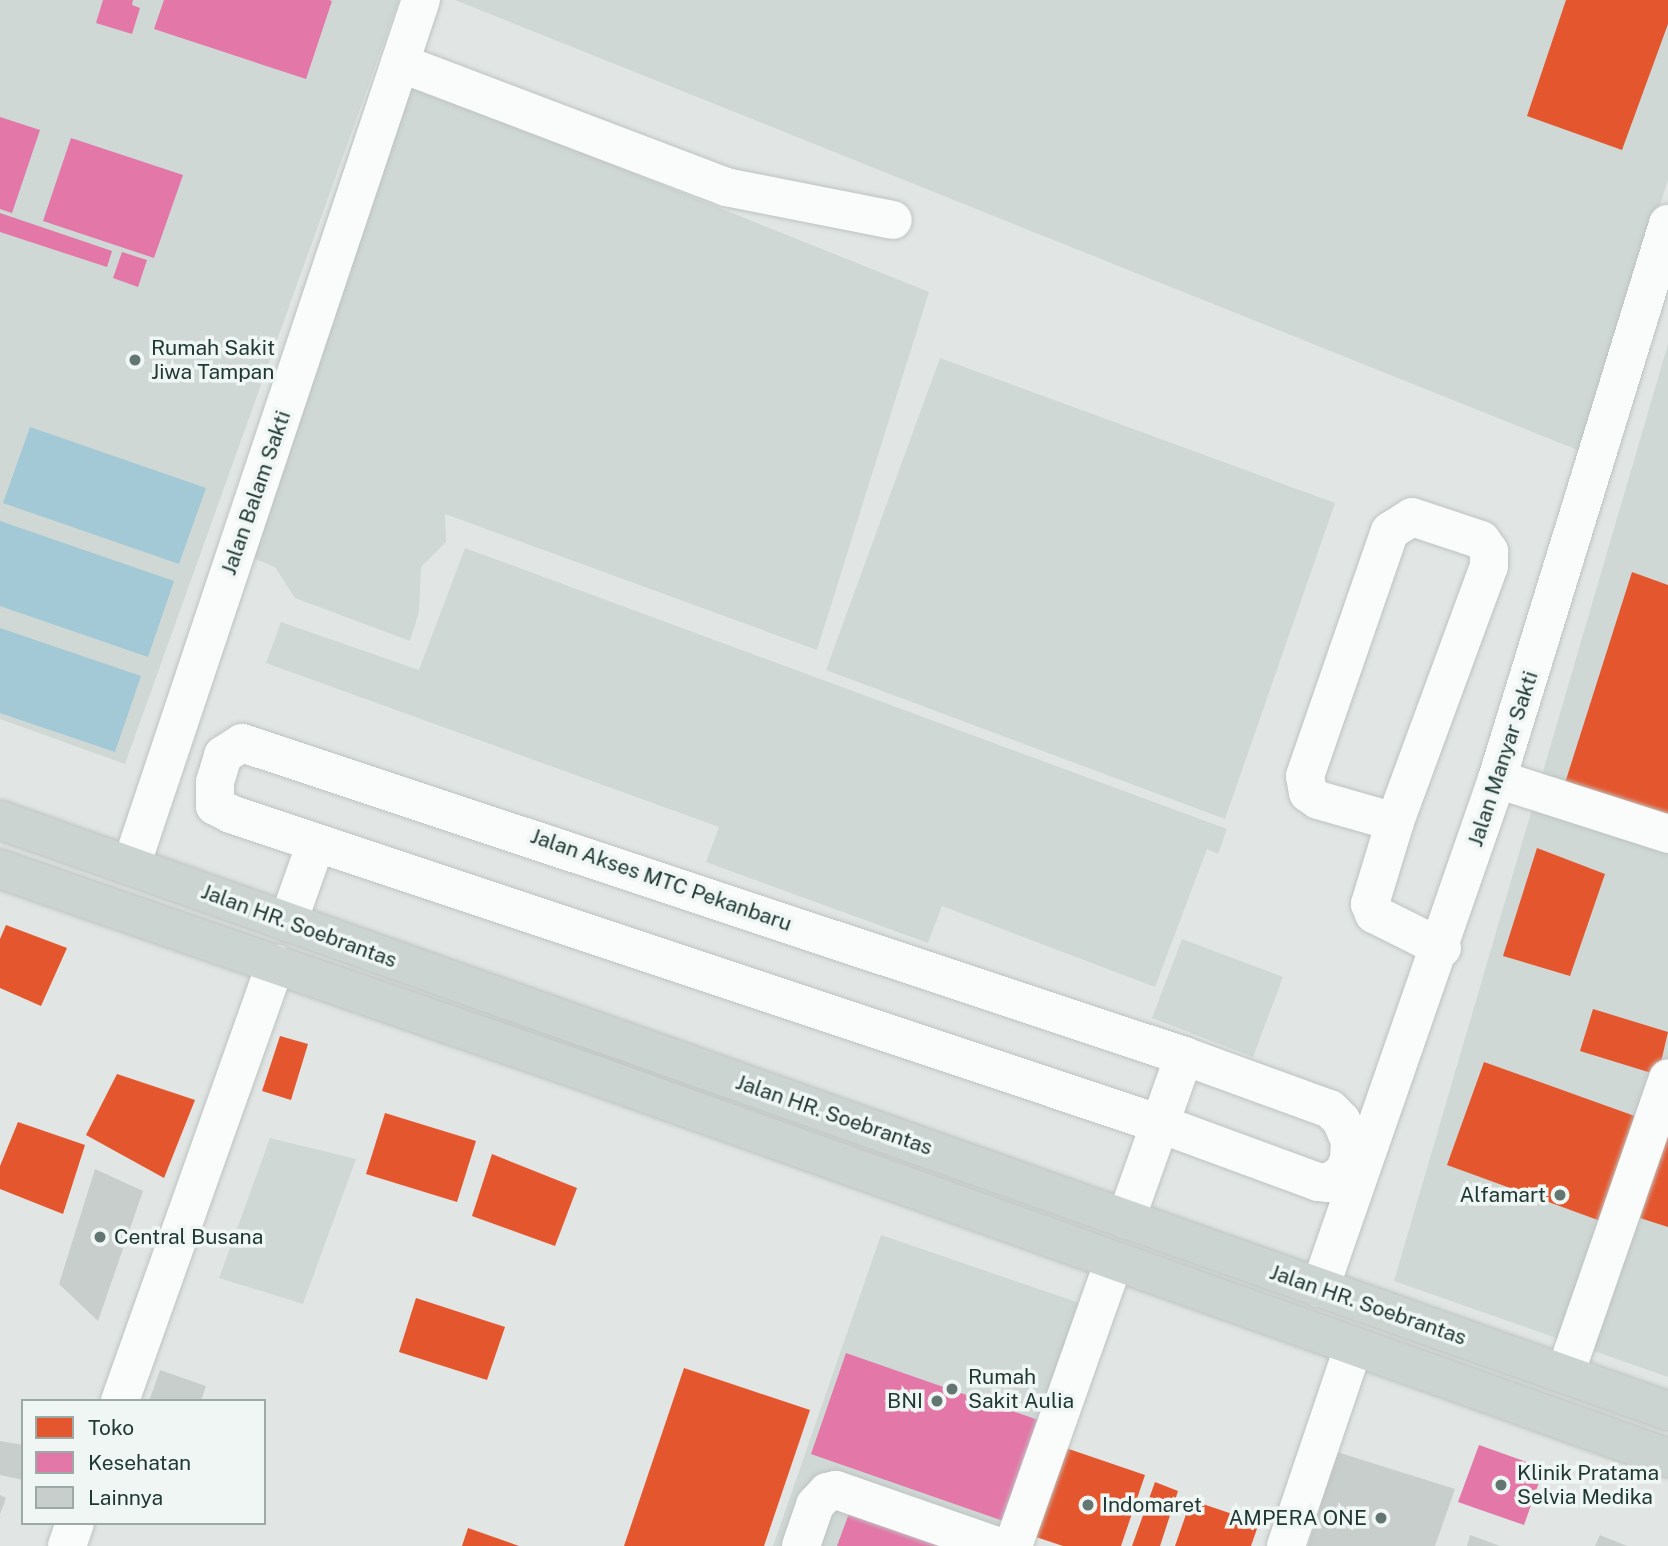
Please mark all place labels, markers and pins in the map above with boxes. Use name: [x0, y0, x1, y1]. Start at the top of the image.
place label: Rumah Sakit Jiwa Tampan: [151, 335, 275, 385]
marker: Rumah Sakit Jiwa Tampan: [125, 350, 145, 370]
place label: Alfamart: [1459, 1182, 1546, 1208]
marker: Alfamart: [1552, 1187, 1568, 1203]
place label: Central Busana: [114, 1224, 263, 1250]
marker: Central Busana: [92, 1229, 108, 1245]
place label: Rumah Sakit Aulia: [968, 1364, 1074, 1414]
marker: Rumah Sakit Aulia: [942, 1379, 962, 1399]
place label: BNI: [887, 1388, 923, 1414]
marker: BNI: [929, 1393, 945, 1409]
place label: Klinik Pratama Selvia Medika: [1517, 1460, 1659, 1510]
marker: Klinik Pratama Selvia Medika: [1491, 1475, 1511, 1495]
place label: Indomaret: [1102, 1492, 1202, 1518]
marker: Indomaret: [1080, 1497, 1096, 1513]
place label: AMPERA ONE: [1228, 1505, 1367, 1531]
marker: AMPERA ONE: [1373, 1510, 1389, 1526]

